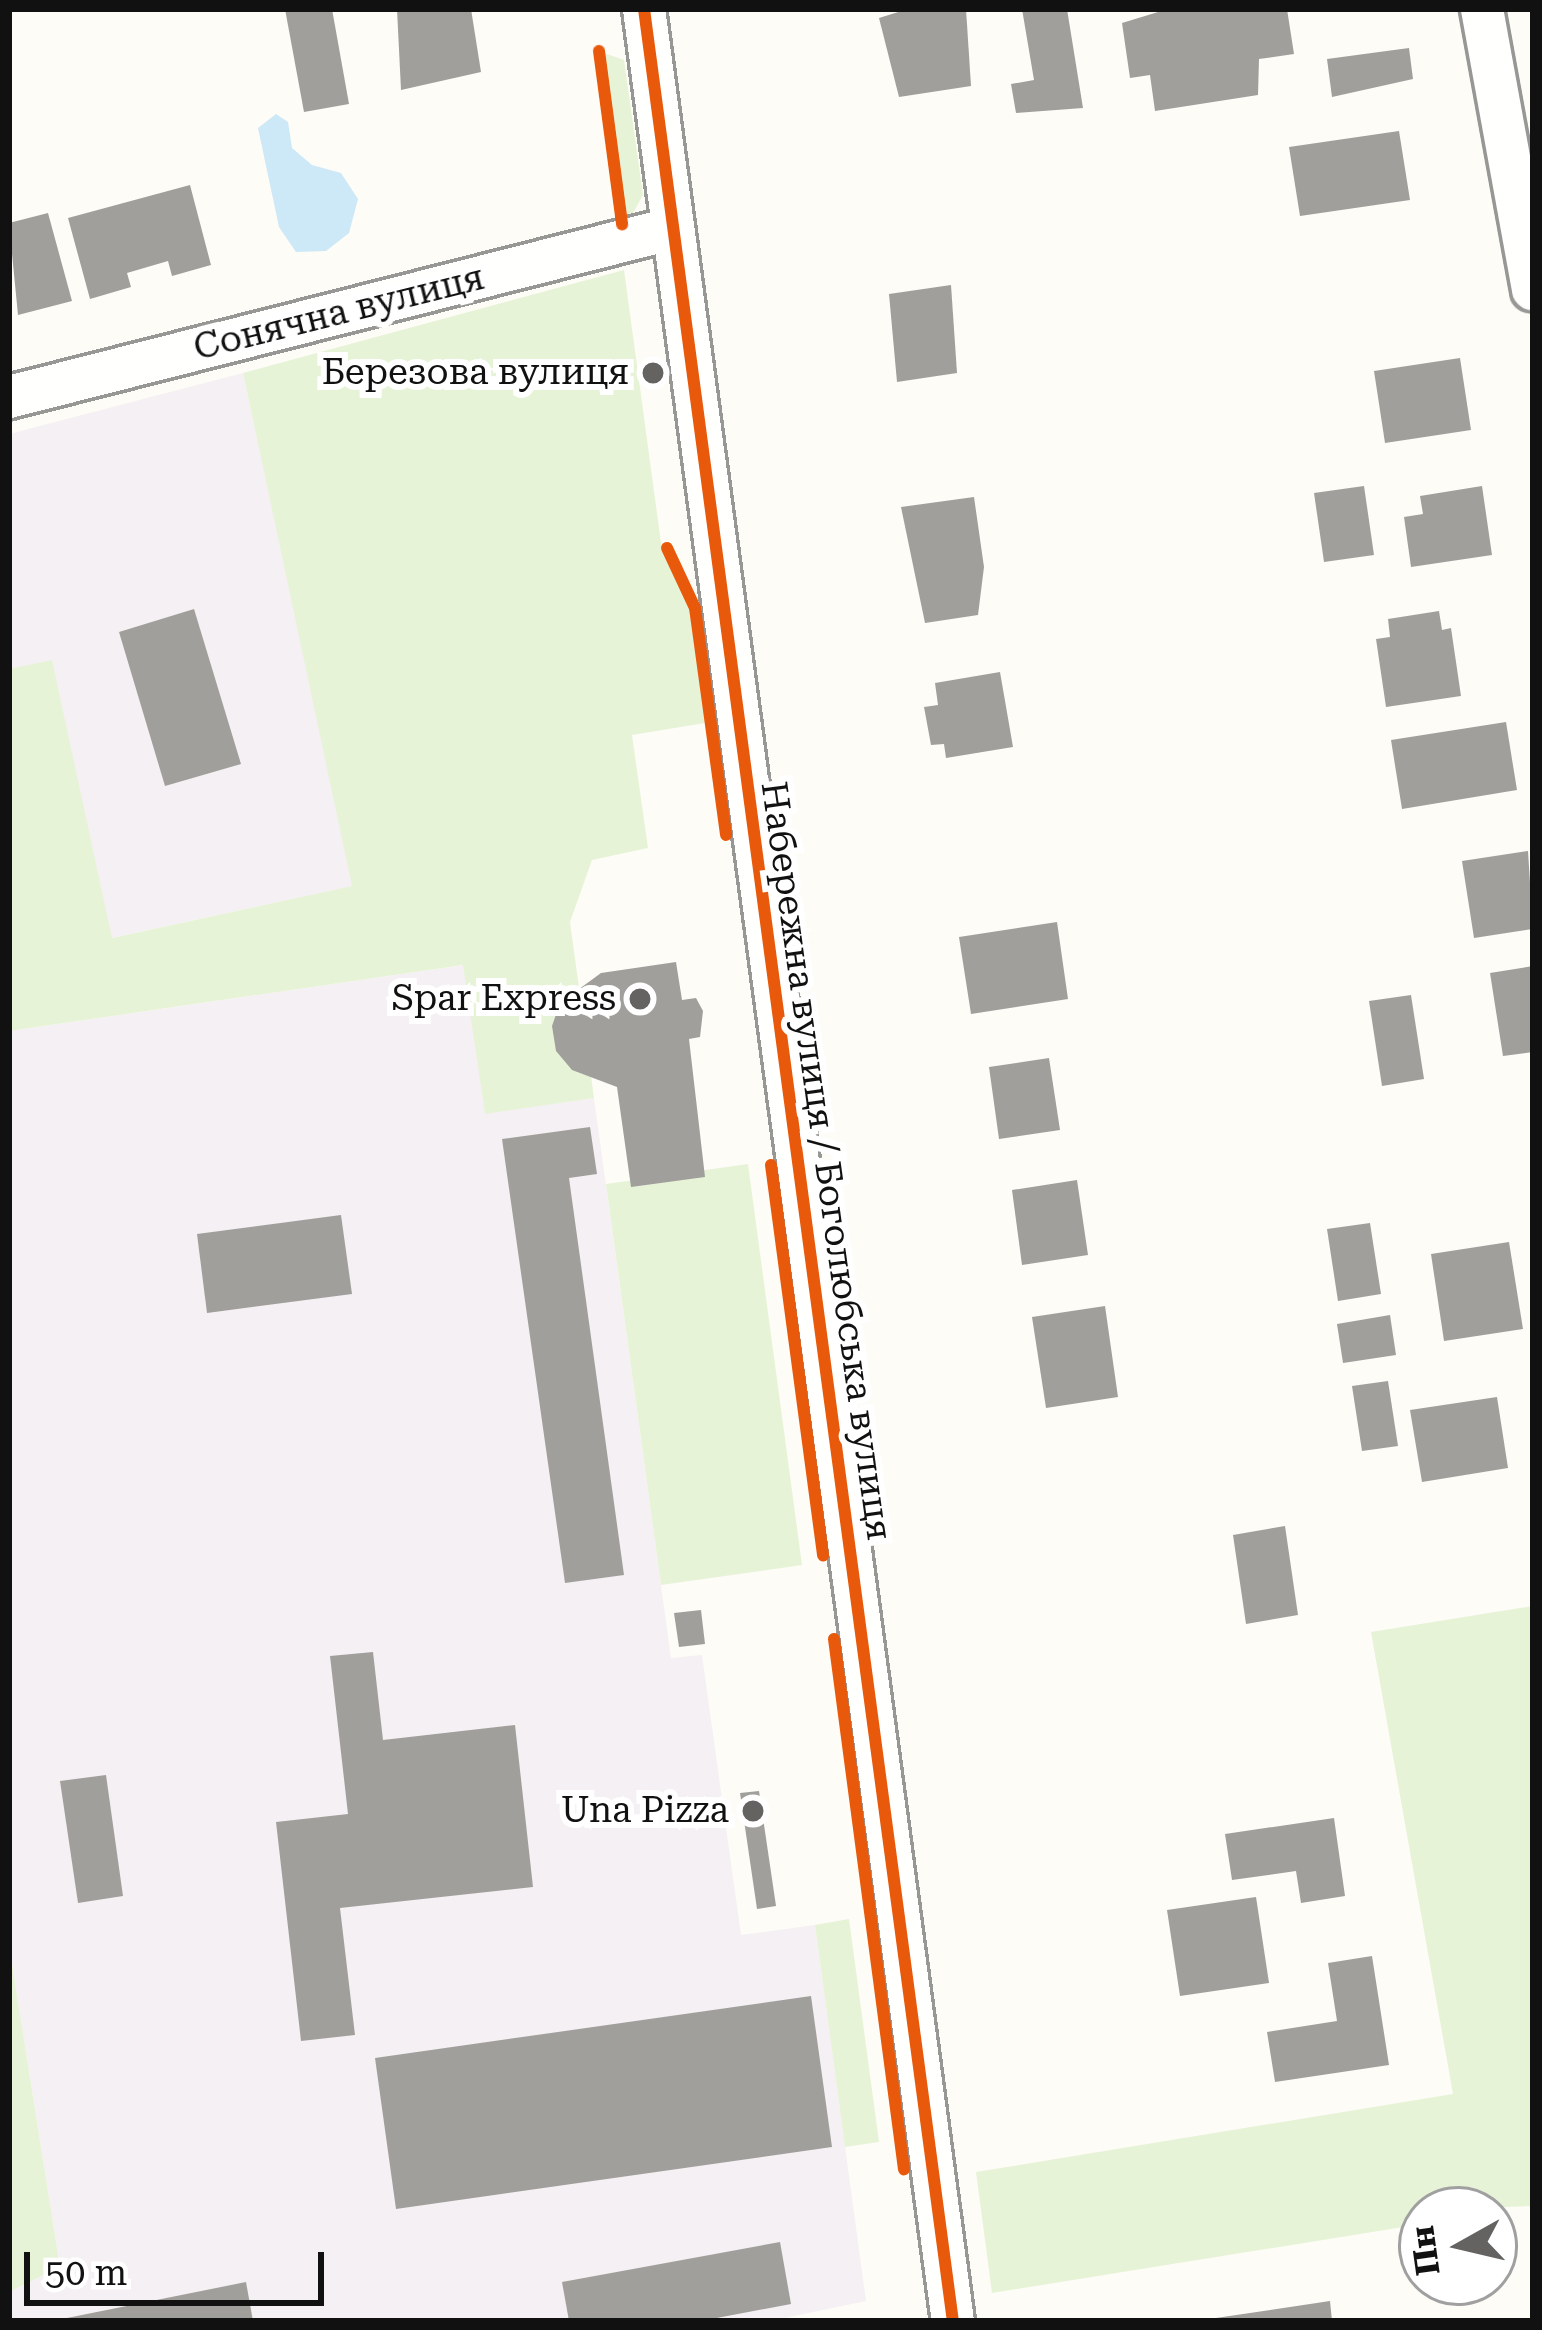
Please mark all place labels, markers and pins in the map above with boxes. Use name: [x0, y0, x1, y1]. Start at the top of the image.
place label: Березова вулиця: [322, 351, 629, 395]
marker: Березова вулиця: [640, 360, 666, 386]
place label: Spar Express: [391, 977, 616, 1021]
marker: Spar Express: [627, 986, 653, 1012]
place label: Una Pizza: [561, 1789, 729, 1833]
marker: Una Pizza: [740, 1798, 766, 1824]

